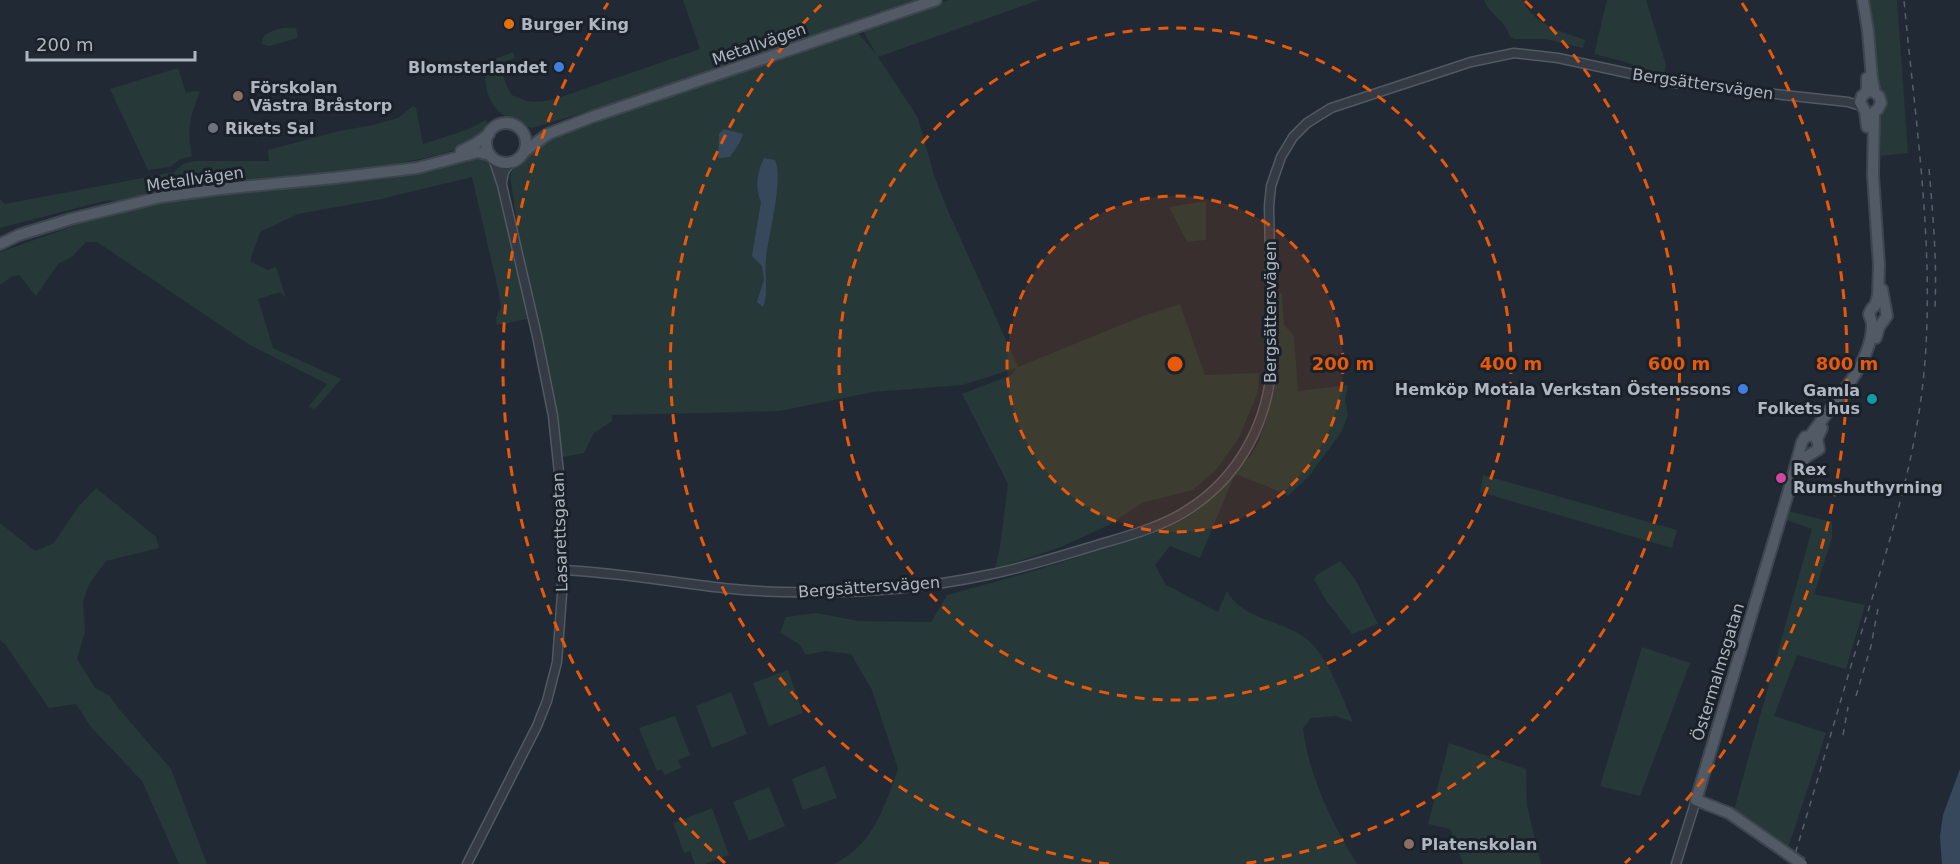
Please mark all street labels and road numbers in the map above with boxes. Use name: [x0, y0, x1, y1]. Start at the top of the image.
street label: Metallvägen: [710, 19, 808, 69]
street label: Bergsättersvägen: [1631, 65, 1775, 103]
street label: Metallvägen: [145, 163, 245, 195]
street label: Bergsättersvägen: [1261, 241, 1280, 383]
street label: Lasarettsgatan: [548, 472, 572, 592]
street label: Bergsättersvägen: [797, 573, 941, 601]
street label: Östermalmsgatan: [1688, 601, 1748, 743]

